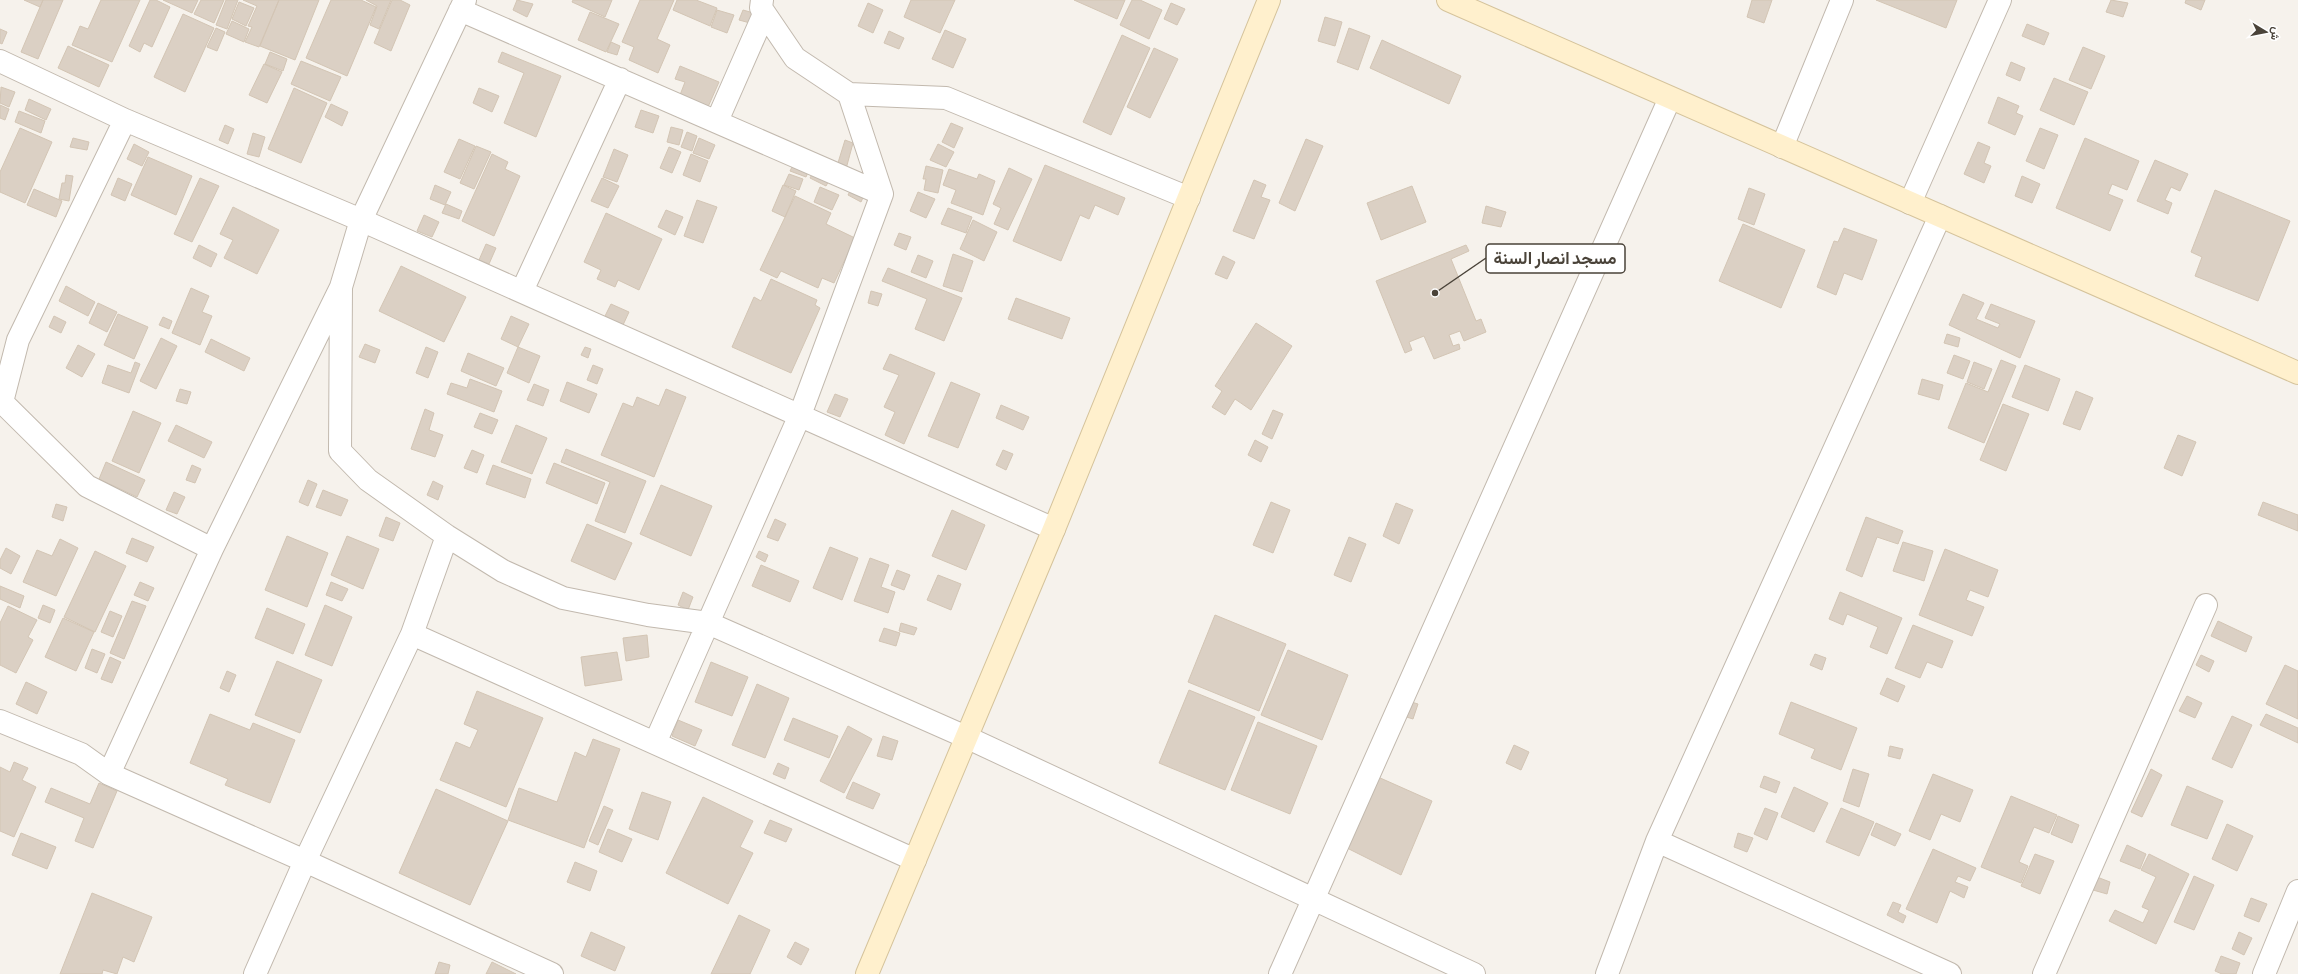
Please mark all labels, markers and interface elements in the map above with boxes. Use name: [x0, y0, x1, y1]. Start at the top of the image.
north arrow: [2246, 12, 2286, 52]
text: ش: [2268, 26, 2282, 41]
callout: مسجد انصار السنة: [1486, 244, 1625, 273]
text: مسجد انصار السنة: [1493, 250, 1617, 269]

